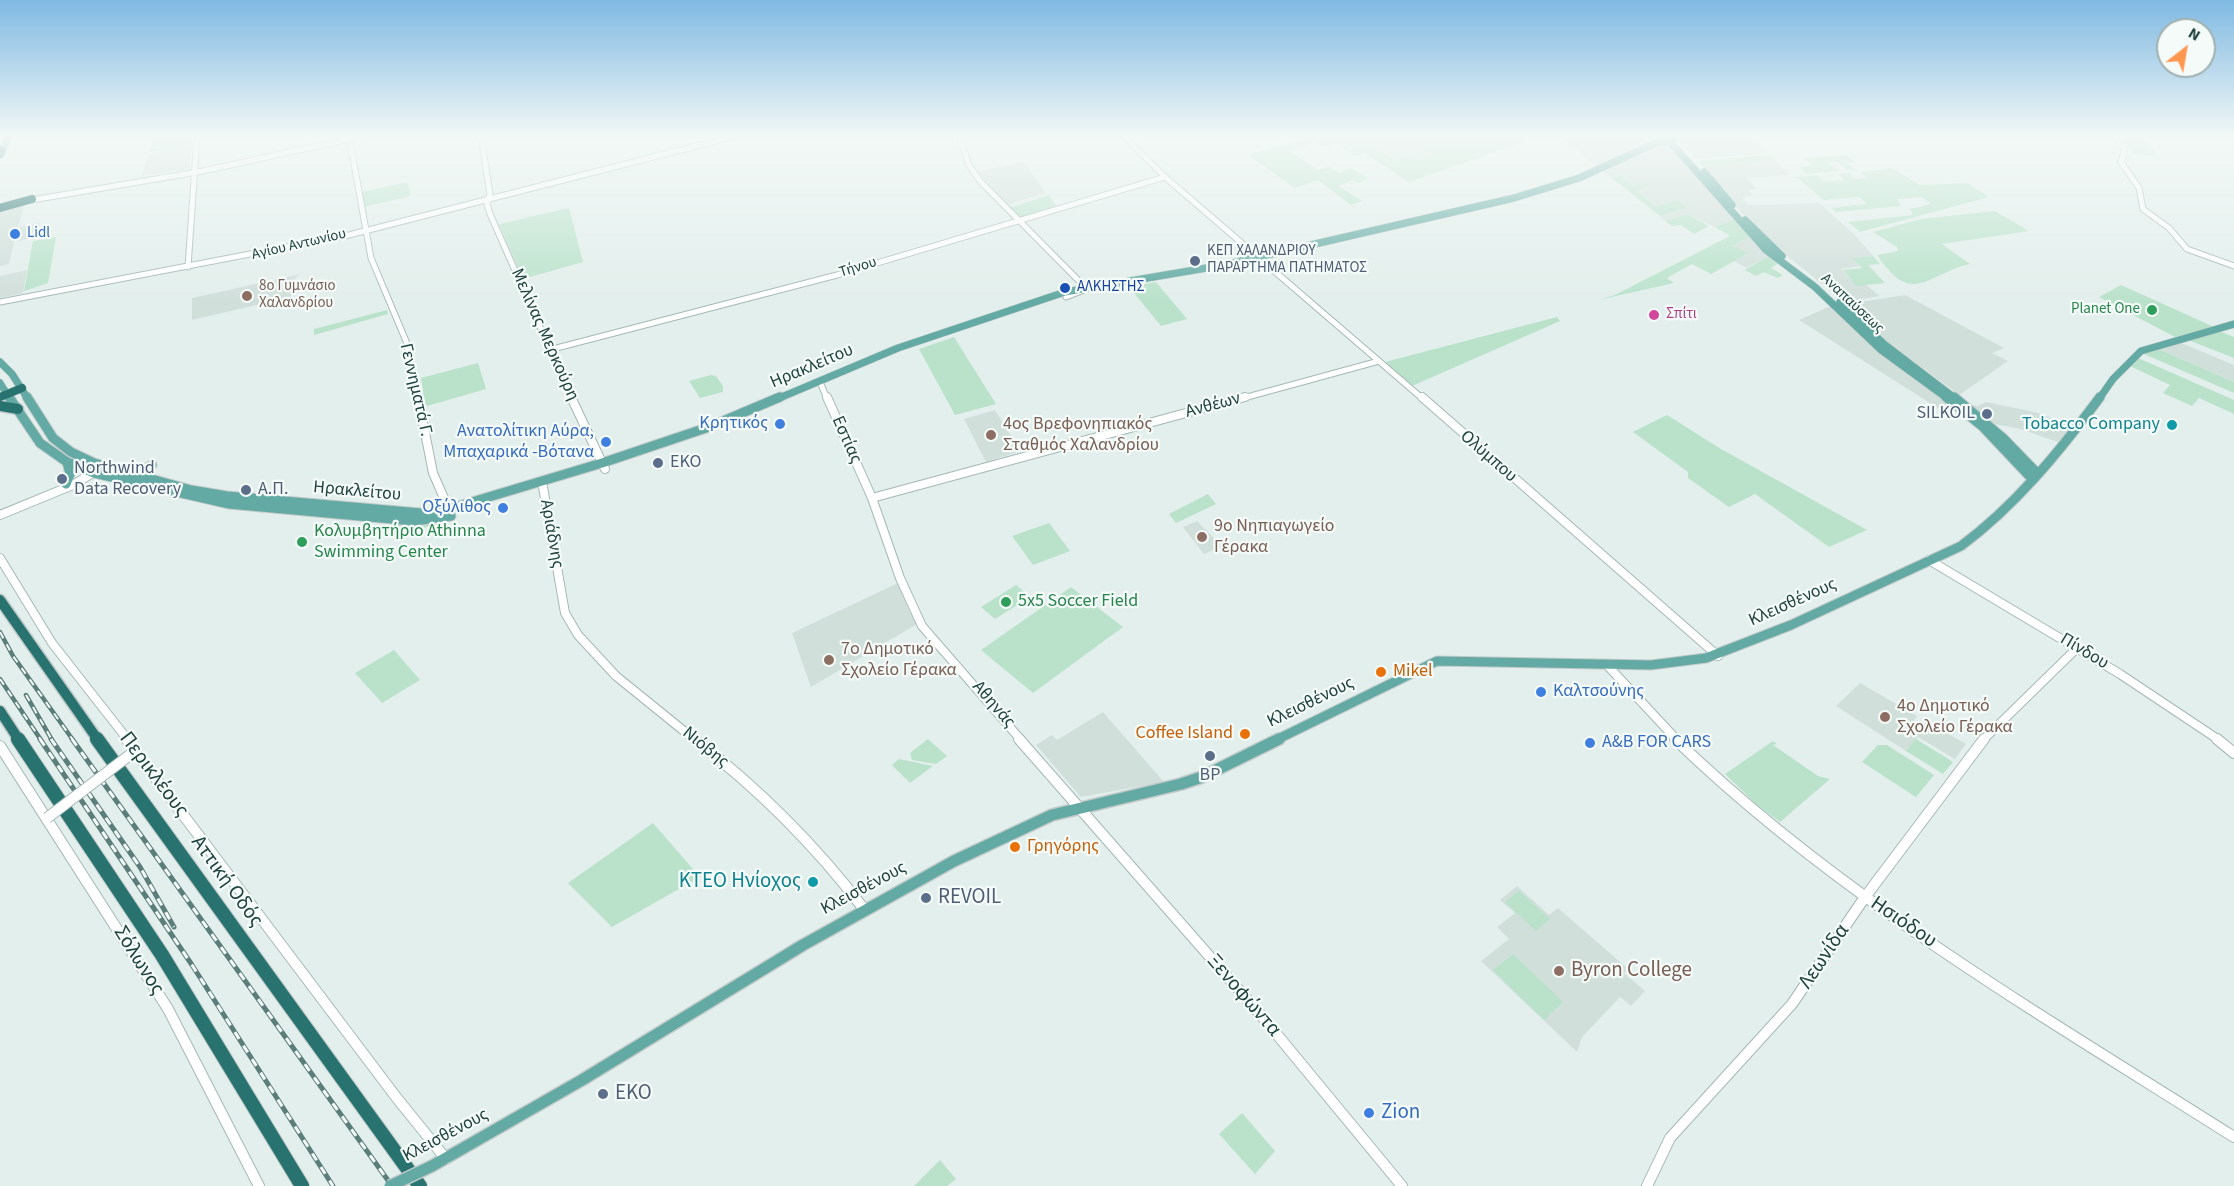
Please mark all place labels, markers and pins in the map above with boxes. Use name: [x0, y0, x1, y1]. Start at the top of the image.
place label: Lidl: [27, 225, 50, 243]
marker: Lidl: [8, 227, 22, 241]
place label: ΚΕΠ ΧΑΛΑΝΔΡΙΟΥ ΠΑΡΑΡΤΗΜΑ ΠΑΤΗΜΑΤΟΣ: [1207, 243, 1367, 278]
marker: ΚΕΠ ΧΑΛΑΝΔΡΙΟΥ ΠΑΡΑΡΤΗΜΑ ΠΑΤΗΜΑΤΟΣ: [1188, 254, 1202, 268]
place label: 8ο Γυμνάσιο Χαλανδρίου: [259, 278, 336, 313]
place label: ΑΛΚΗΣΤΗΣ: [1077, 279, 1145, 297]
marker: ΑΛΚΗΣΤΗΣ: [1058, 281, 1072, 295]
marker: 8ο Γυμνάσιο Χαλανδρίου: [240, 289, 254, 303]
place label: Planet One: [2071, 301, 2140, 319]
marker: Planet One: [2145, 303, 2159, 317]
place label: Σπίτι: [1666, 306, 1697, 324]
marker: Σπίτι: [1647, 308, 1661, 322]
place label: SILKOIL: [1916, 403, 1975, 425]
marker: SILKOIL: [1980, 407, 1994, 421]
place label: Κρητικός: [699, 413, 768, 435]
place label: 4ος Βρεφονηπιακός Σταθμός Χαλανδρίου: [1003, 414, 1159, 456]
place label: Tobacco Company: [2022, 414, 2160, 436]
marker: Κρητικός: [773, 417, 787, 431]
marker: Tobacco Company: [2165, 418, 2179, 432]
place label: Ανατολίτικη Αύρα, Μπαχαρικά -Βότανα: [443, 421, 594, 464]
marker: 4ος Βρεφονηπιακός Σταθμός Χαλανδρίου: [984, 428, 998, 442]
marker: Ανατολίτικη Αύρα, Μπαχαρικά -Βότανα: [599, 435, 613, 449]
place label: EKO: [670, 452, 702, 474]
marker: EKO: [651, 456, 665, 470]
place label: Northwind Data Recovery: [74, 458, 181, 500]
marker: Northwind Data Recovery: [55, 472, 69, 486]
place label: Α.Π.: [258, 479, 288, 501]
marker: Α.Π.: [239, 483, 253, 497]
place label: Οξύλιθος: [422, 497, 491, 519]
marker: Οξύλιθος: [496, 501, 510, 515]
place label: 9ο Νηπιαγωγείο Γέρακα: [1214, 516, 1334, 558]
place label: Κολυμβητήριο Athinna Swimming Center: [314, 521, 486, 564]
marker: 9ο Νηπιαγωγείο Γέρακα: [1195, 530, 1209, 544]
marker: Κολυμβητήριο Athinna Swimming Center: [295, 535, 309, 549]
place label: 5x5 Soccer Field: [1018, 591, 1138, 613]
marker: 5x5 Soccer Field: [999, 595, 1013, 609]
place label: 7o Δημοτικό Σχολείο Γέρακα: [841, 639, 957, 682]
marker: 7o Δημοτικό Σχολείο Γέρακα: [822, 653, 836, 667]
place label: Mikel: [1393, 661, 1433, 683]
marker: Mikel: [1374, 665, 1388, 679]
place label: Καλτσούνης: [1553, 681, 1644, 703]
marker: Καλτσούνης: [1534, 685, 1548, 699]
place label: 4ο Δημοτικό Σχολείο Γέρακα: [1897, 696, 2013, 738]
marker: 4ο Δημοτικό Σχολείο Γέρακα: [1878, 710, 1892, 724]
place label: Coffee Island: [1136, 723, 1233, 745]
marker: Coffee Island: [1238, 727, 1252, 741]
place label: A&B FOR CARS: [1602, 732, 1711, 754]
marker: A&B FOR CARS: [1583, 736, 1597, 750]
marker: BP: [1203, 749, 1217, 763]
place label: BP: [1200, 765, 1220, 787]
place label: Γρηγόρης: [1027, 836, 1099, 858]
marker: Γρηγόρης: [1008, 840, 1022, 854]
place label: ΚΤΕΟ Hνίοχος: [679, 869, 801, 895]
marker: ΚΤΕΟ Hνίοχος: [806, 875, 820, 889]
place label: REVOIL: [938, 885, 1001, 911]
marker: REVOIL: [919, 891, 933, 905]
place label: Byron College: [1571, 958, 1692, 984]
marker: Byron College: [1552, 964, 1566, 978]
place label: ΕΚΟ: [615, 1081, 652, 1107]
marker: ΕΚΟ: [596, 1087, 610, 1101]
place label: Zion: [1381, 1100, 1420, 1126]
marker: Zion: [1362, 1106, 1376, 1120]

